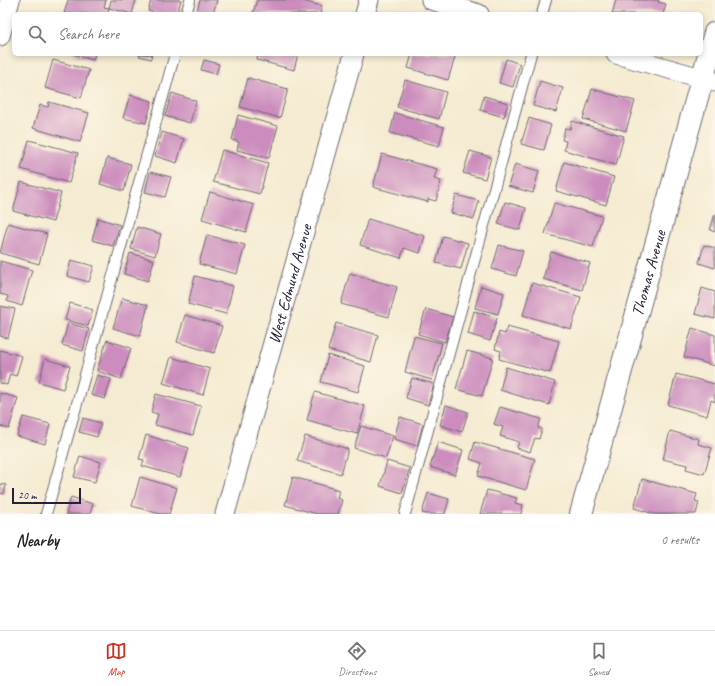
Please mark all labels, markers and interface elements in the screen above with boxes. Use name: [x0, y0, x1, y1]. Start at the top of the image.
search box: [12, 12, 703, 56]
icon: search: [26, 23, 48, 45]
text: Search here: [58, 25, 119, 44]
street label: West Edmund Avenue: [263, 221, 317, 346]
street label: Thomas Avenue: [627, 227, 671, 319]
scale bar: [12, 486, 81, 505]
text: 20 m: [18, 488, 37, 502]
text: Nearby: [16, 530, 59, 551]
text: 0 results: [661, 532, 699, 548]
tab: Map: [105, 640, 127, 678]
tab: Directions: [338, 640, 377, 678]
tab: Saved: [588, 640, 610, 678]

